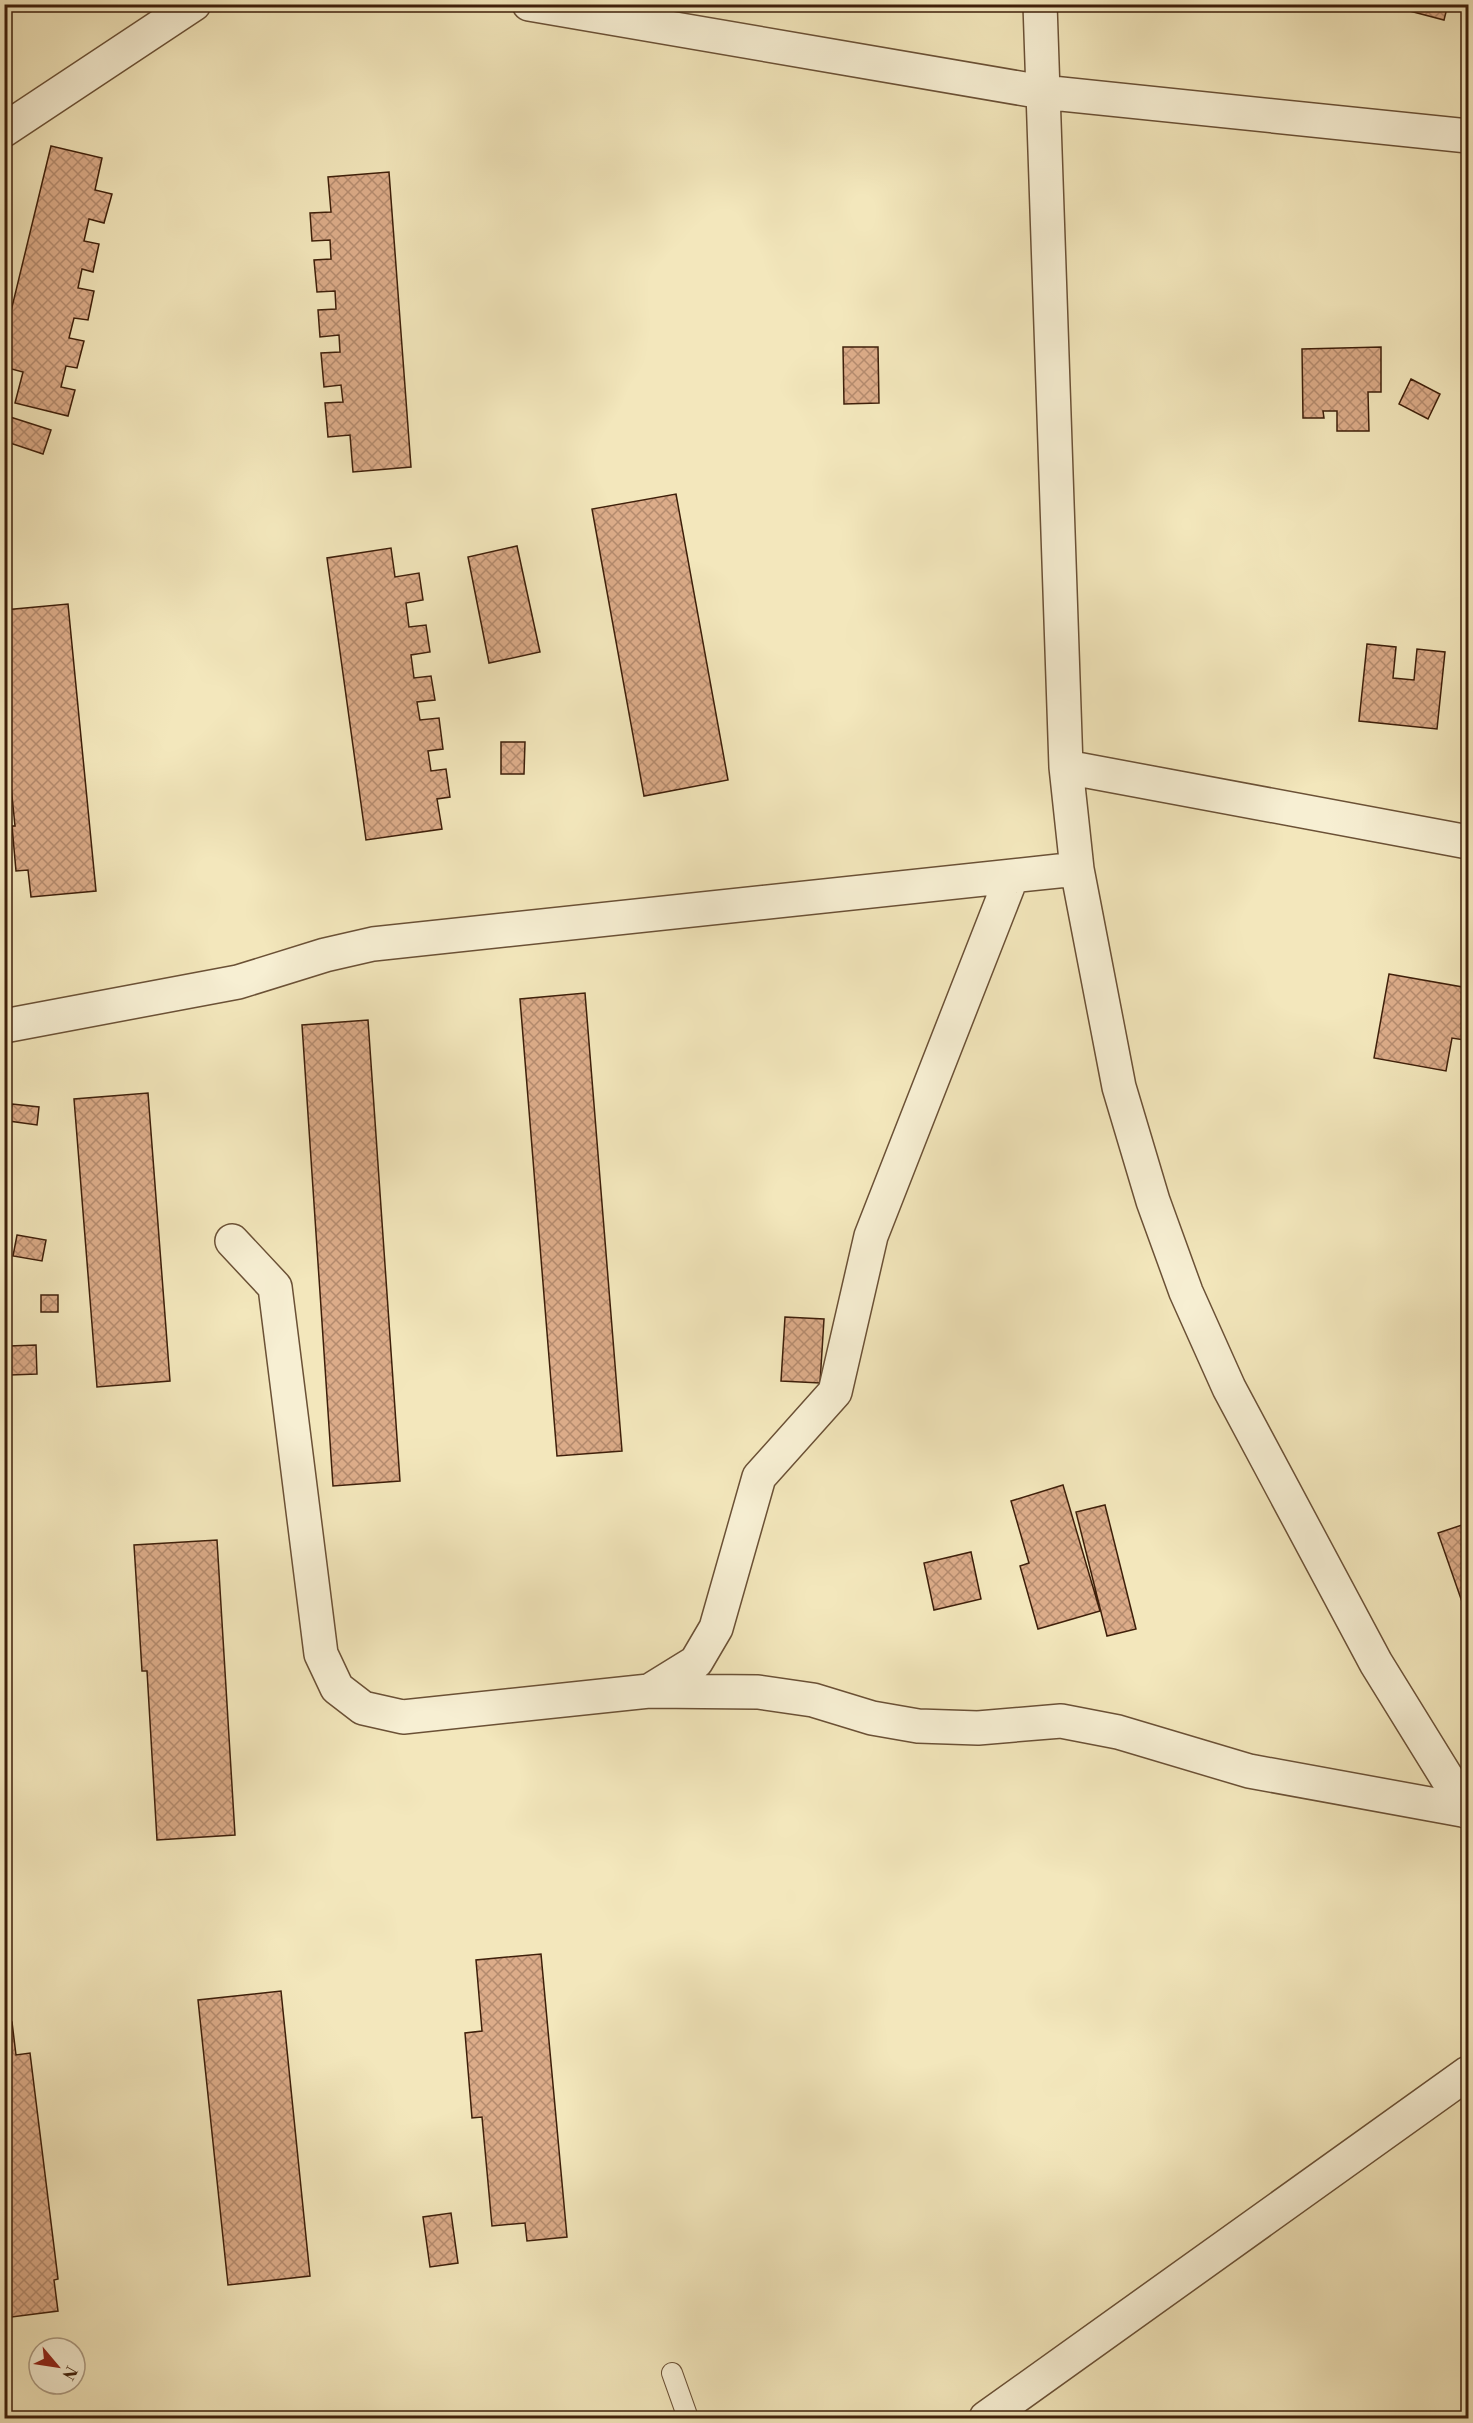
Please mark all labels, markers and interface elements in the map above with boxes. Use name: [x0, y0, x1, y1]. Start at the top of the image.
north arrow: [27, 2336, 87, 2396]
text: N: [57, 2362, 81, 2383]

